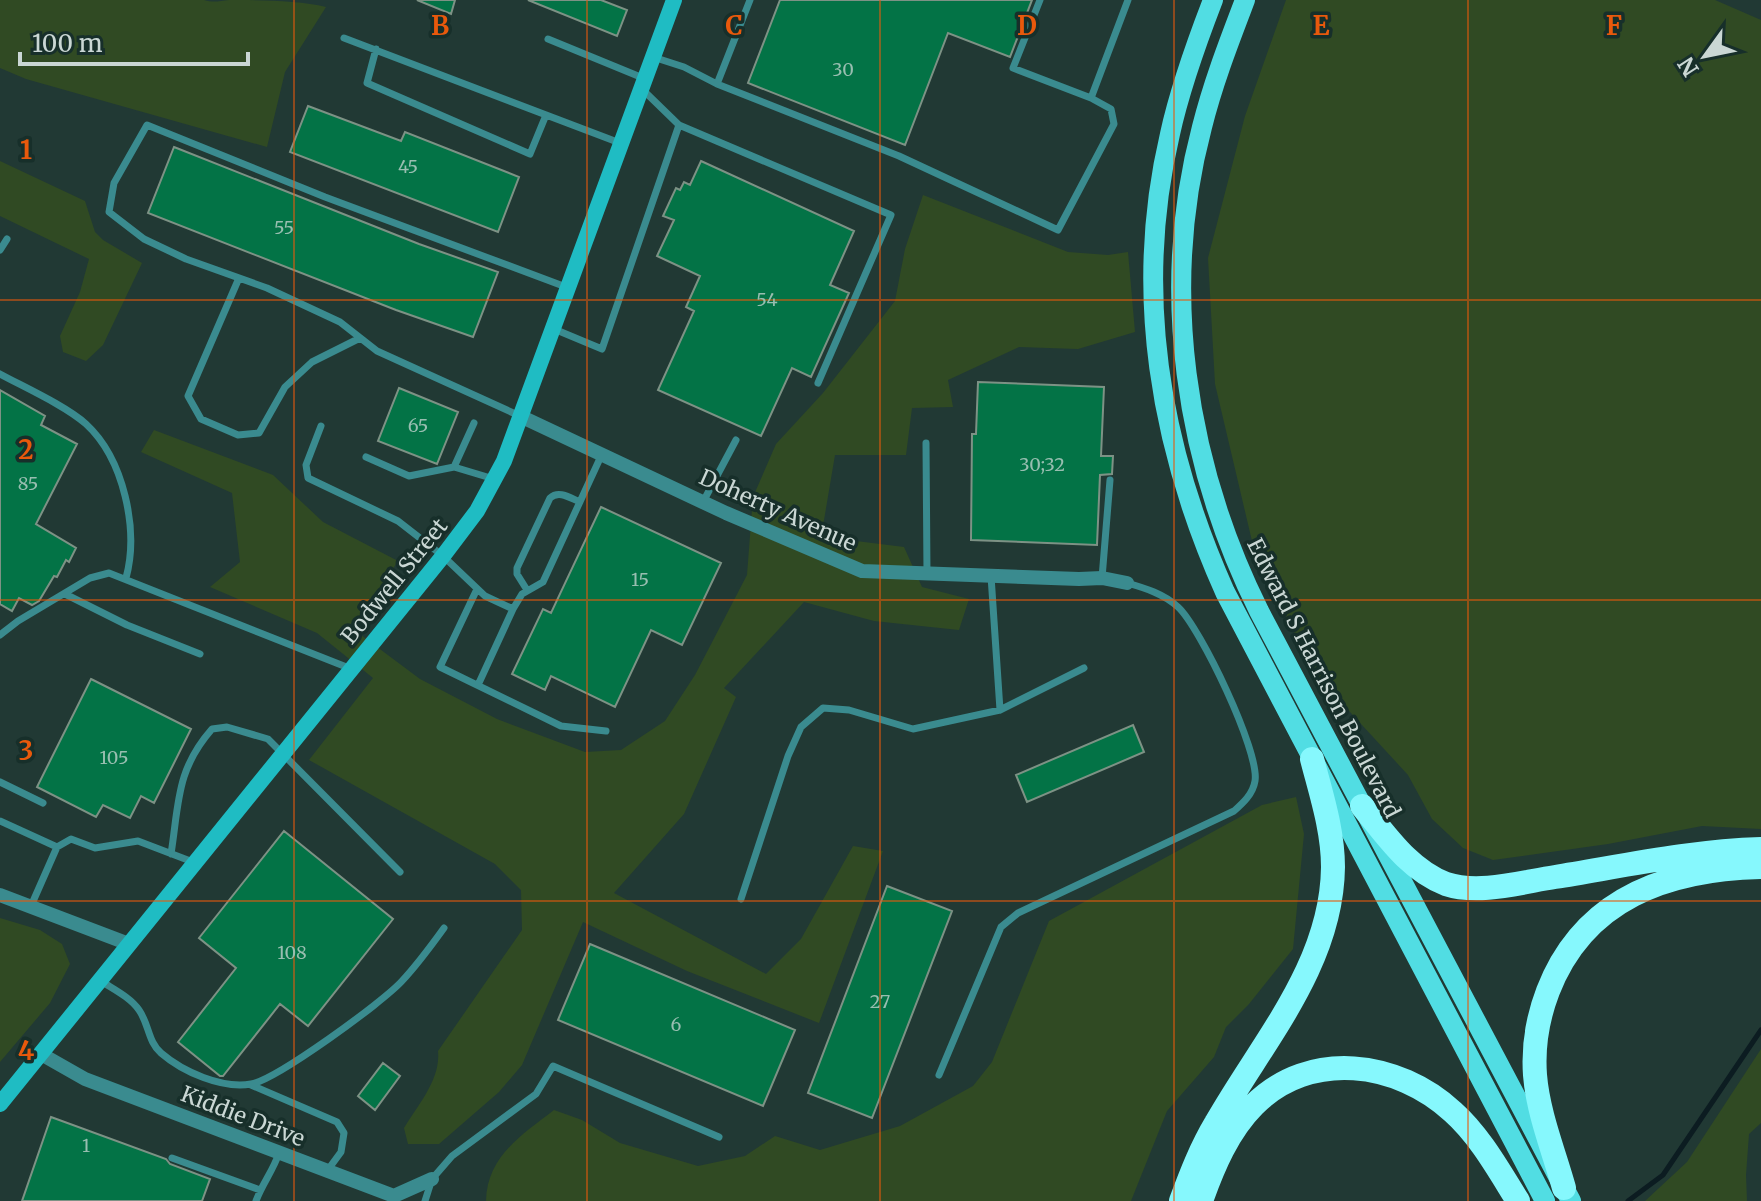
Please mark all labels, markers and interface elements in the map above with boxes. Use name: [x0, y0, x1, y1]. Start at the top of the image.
text: B: [431, 9, 449, 42]
text: C: [725, 9, 743, 42]
text: D: [1017, 9, 1037, 42]
text: E: [1313, 9, 1330, 42]
text: F: [1606, 9, 1622, 42]
scale bar: [20, 16, 248, 66]
north arrow: [1665, 16, 1745, 96]
text: 100 m: [32, 28, 103, 59]
text: N: [1671, 51, 1705, 82]
house number: 30: [832, 58, 854, 81]
text: 1: [20, 133, 32, 166]
house number: 45: [398, 155, 418, 178]
house number: 55: [274, 216, 294, 239]
house number: 54: [756, 288, 778, 311]
house number: 65: [408, 414, 428, 437]
text: 2: [18, 433, 34, 466]
house number: 30;32: [1019, 453, 1065, 476]
street label: Doherty Avenue: [695, 463, 861, 557]
house number: 85: [18, 472, 38, 495]
street label: Bodwell Street: [335, 512, 453, 650]
street label: Edward S Harrison Boulevard: [1241, 533, 1407, 823]
house number: 15: [631, 568, 649, 591]
text: 3: [19, 734, 33, 767]
house number: 105: [99, 746, 129, 769]
house number: 108: [277, 941, 307, 964]
house number: 27: [870, 990, 890, 1013]
house number: 6: [671, 1013, 682, 1036]
text: 4: [18, 1034, 35, 1067]
street label: Kiddie Drive: [177, 1080, 309, 1152]
house number: 1: [82, 1134, 90, 1157]

